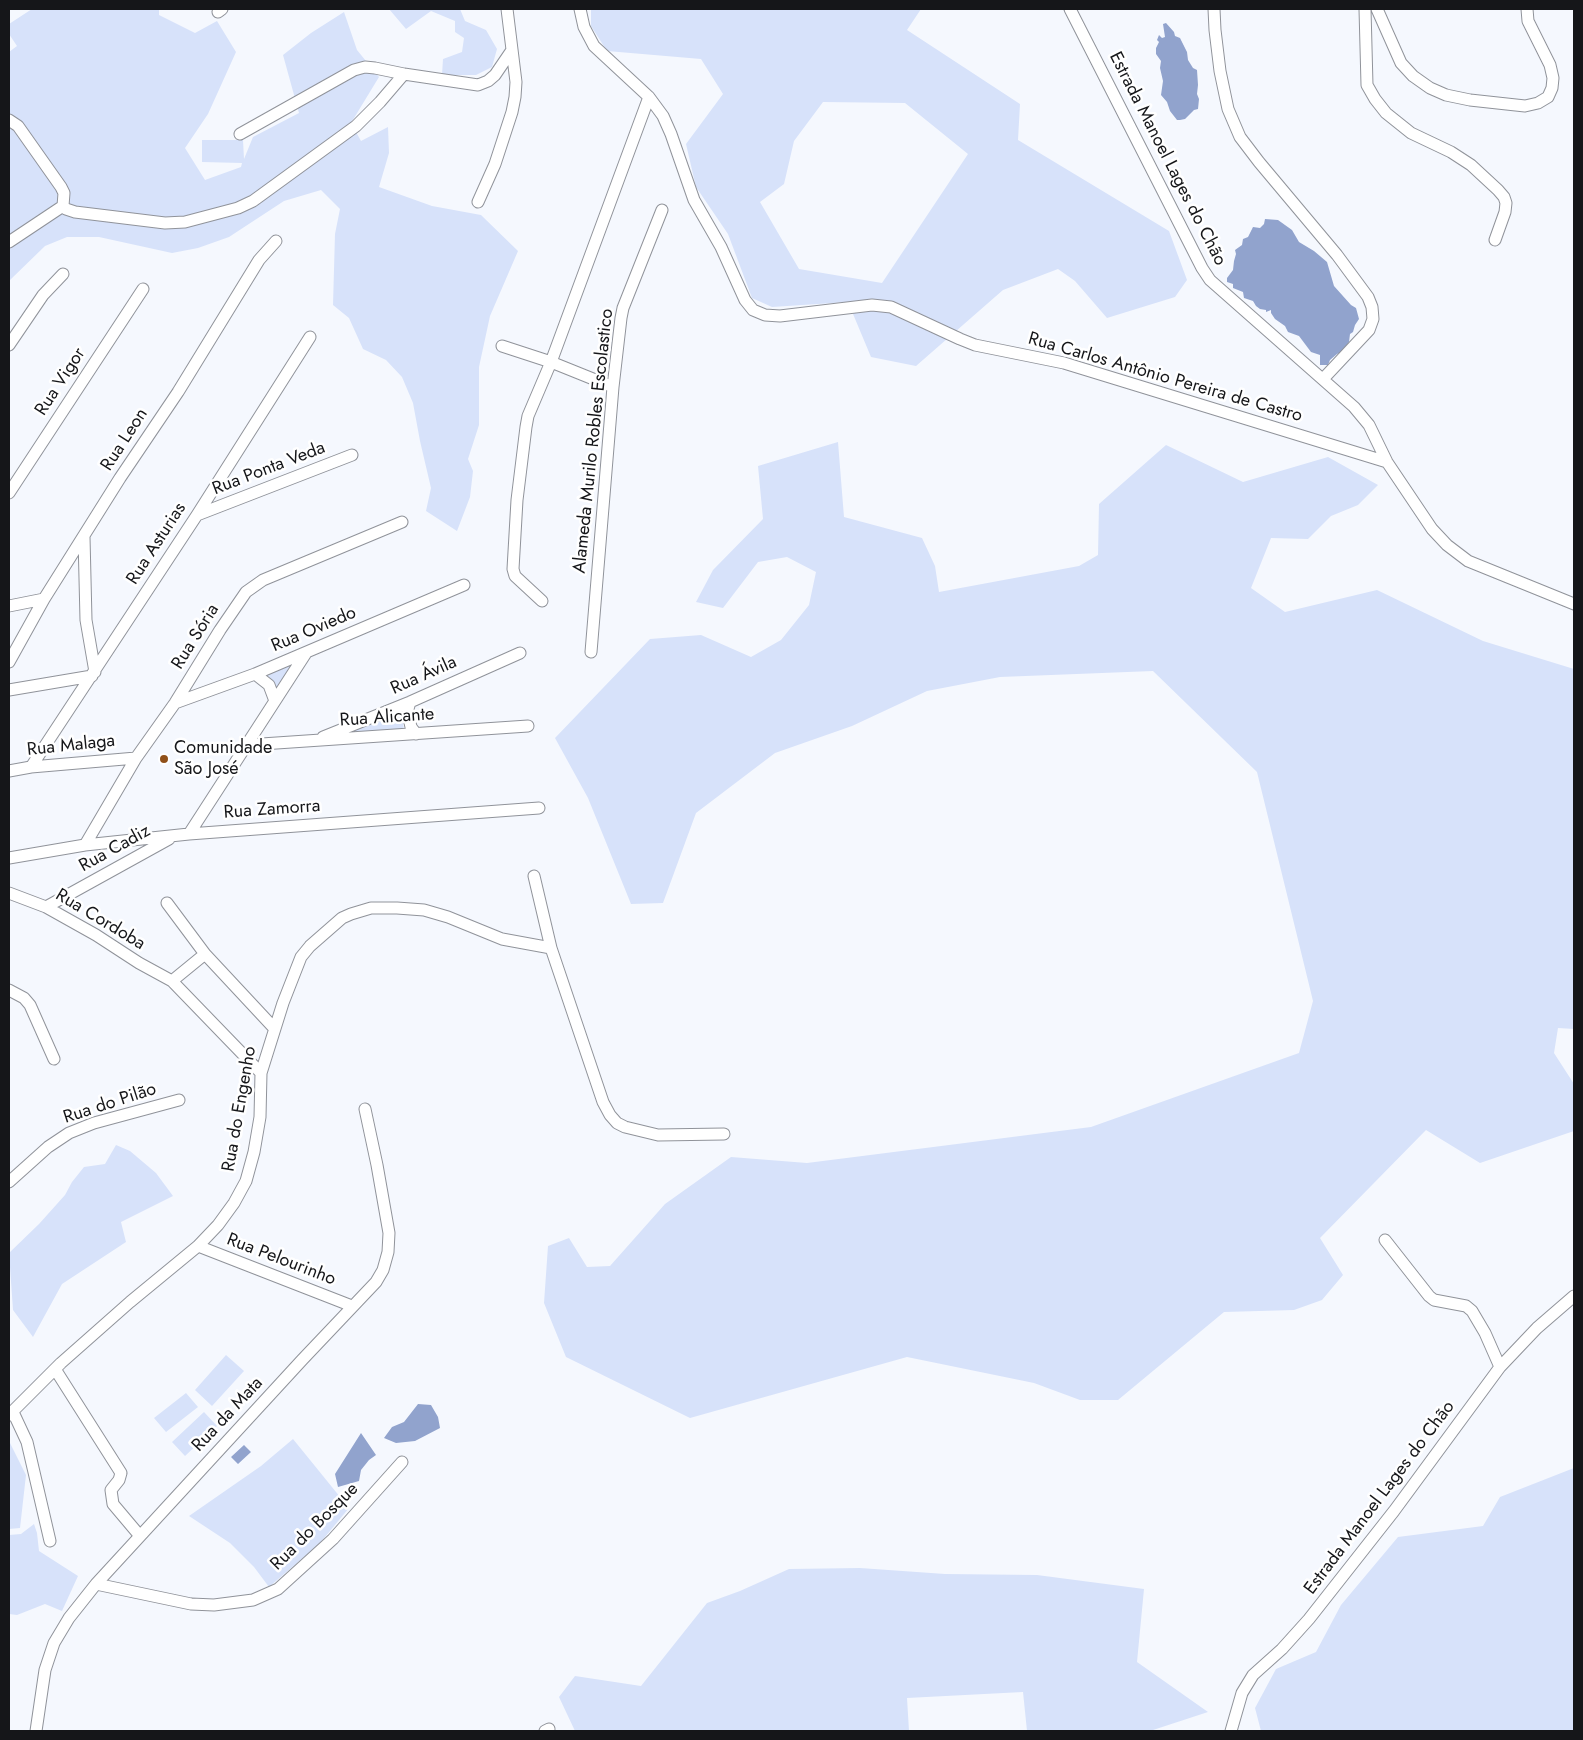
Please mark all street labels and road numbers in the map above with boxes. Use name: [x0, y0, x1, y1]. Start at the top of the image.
street label: Estrada Manoel Lages do Chão: [1104, 49, 1230, 269]
street label: Alameda Murilo Robles Escolastico: [569, 308, 619, 574]
street label: Rua Carlos Antônio Pereira de Castro: [1025, 328, 1305, 428]
street label: Rua Vigor: [31, 344, 91, 420]
street label: Rua Leon: [97, 405, 153, 475]
street label: Rua Ponta Veda: [209, 438, 329, 500]
street label: Rua Asturias: [123, 499, 191, 589]
street label: Rua Sória: [168, 600, 224, 674]
street label: Rua Oviedo: [268, 602, 360, 658]
street label: Rua Ávila: [388, 652, 460, 700]
street label: Rua Alicante: [339, 704, 435, 732]
street label: Rua Malaga: [26, 731, 116, 761]
street label: Rua Zamorra: [223, 796, 321, 824]
street label: Rua Cadiz: [76, 821, 154, 877]
street label: Rua Cordoba: [51, 885, 149, 955]
street label: Rua do Engenho: [218, 1045, 262, 1173]
street label: Rua do Pilão: [61, 1079, 159, 1129]
street label: Rua Pelourinho: [223, 1229, 339, 1291]
street label: Rua da Mata: [188, 1373, 268, 1457]
street label: Estrada Manoel Lages do Chão: [1300, 1397, 1460, 1599]
street label: Rua do Bosque: [267, 1479, 363, 1575]

